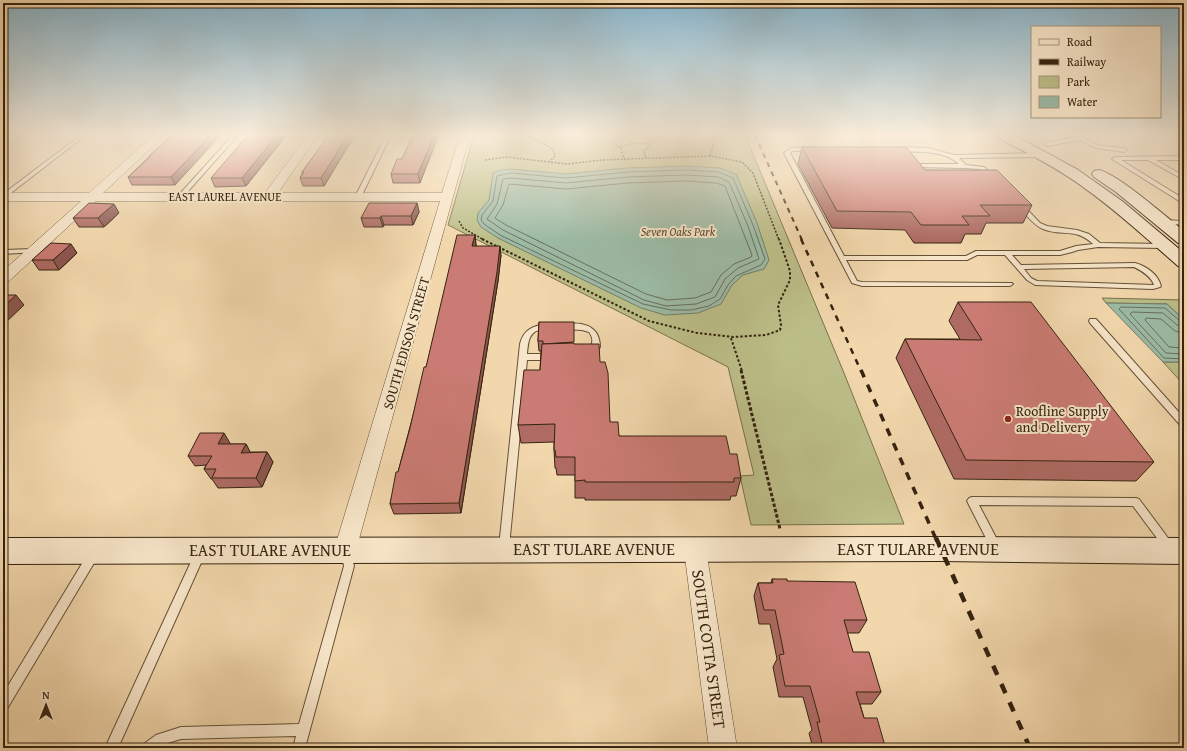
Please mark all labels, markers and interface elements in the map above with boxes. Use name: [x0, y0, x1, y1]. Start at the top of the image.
legend: [1031, 26, 1161, 118]
text: Road: [1067, 33, 1093, 50]
text: Railway: [1067, 53, 1106, 70]
text: Park: [1067, 73, 1091, 90]
text: Water: [1067, 93, 1097, 110]
street label: EAST LAUREL AVENUE: [169, 188, 281, 205]
park label: Seven Oaks Park: [641, 223, 716, 240]
street label: SOUTH EDISON STREET: [378, 274, 435, 412]
place label: Roofline Supply and Delivery: [1016, 401, 1109, 437]
marker: Roofline Supply and Delivery: [1003, 414, 1013, 424]
street label: EAST TULARE AVENUE: [513, 536, 675, 561]
street label: EAST TULARE AVENUE: [837, 536, 999, 561]
street label: EAST TULARE AVENUE: [189, 537, 351, 562]
street label: SOUTH COTTA STREET: [686, 568, 733, 731]
north arrow: [26, 685, 66, 725]
text: N: [42, 687, 50, 703]

